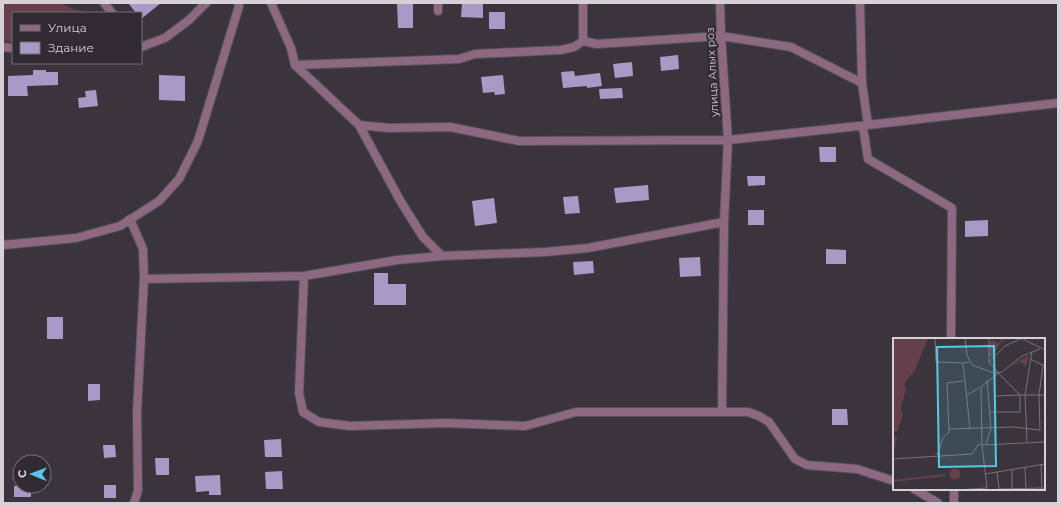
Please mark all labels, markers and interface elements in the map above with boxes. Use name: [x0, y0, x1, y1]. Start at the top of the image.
legend: [12, 12, 142, 64]
text: Улица: [48, 20, 87, 35]
street label: улица Алых роз: [703, 27, 721, 118]
text: Здание: [48, 40, 94, 55]
inset map: [893, 338, 1045, 490]
north arrow: [12, 454, 52, 494]
text: С: [15, 470, 29, 478]

